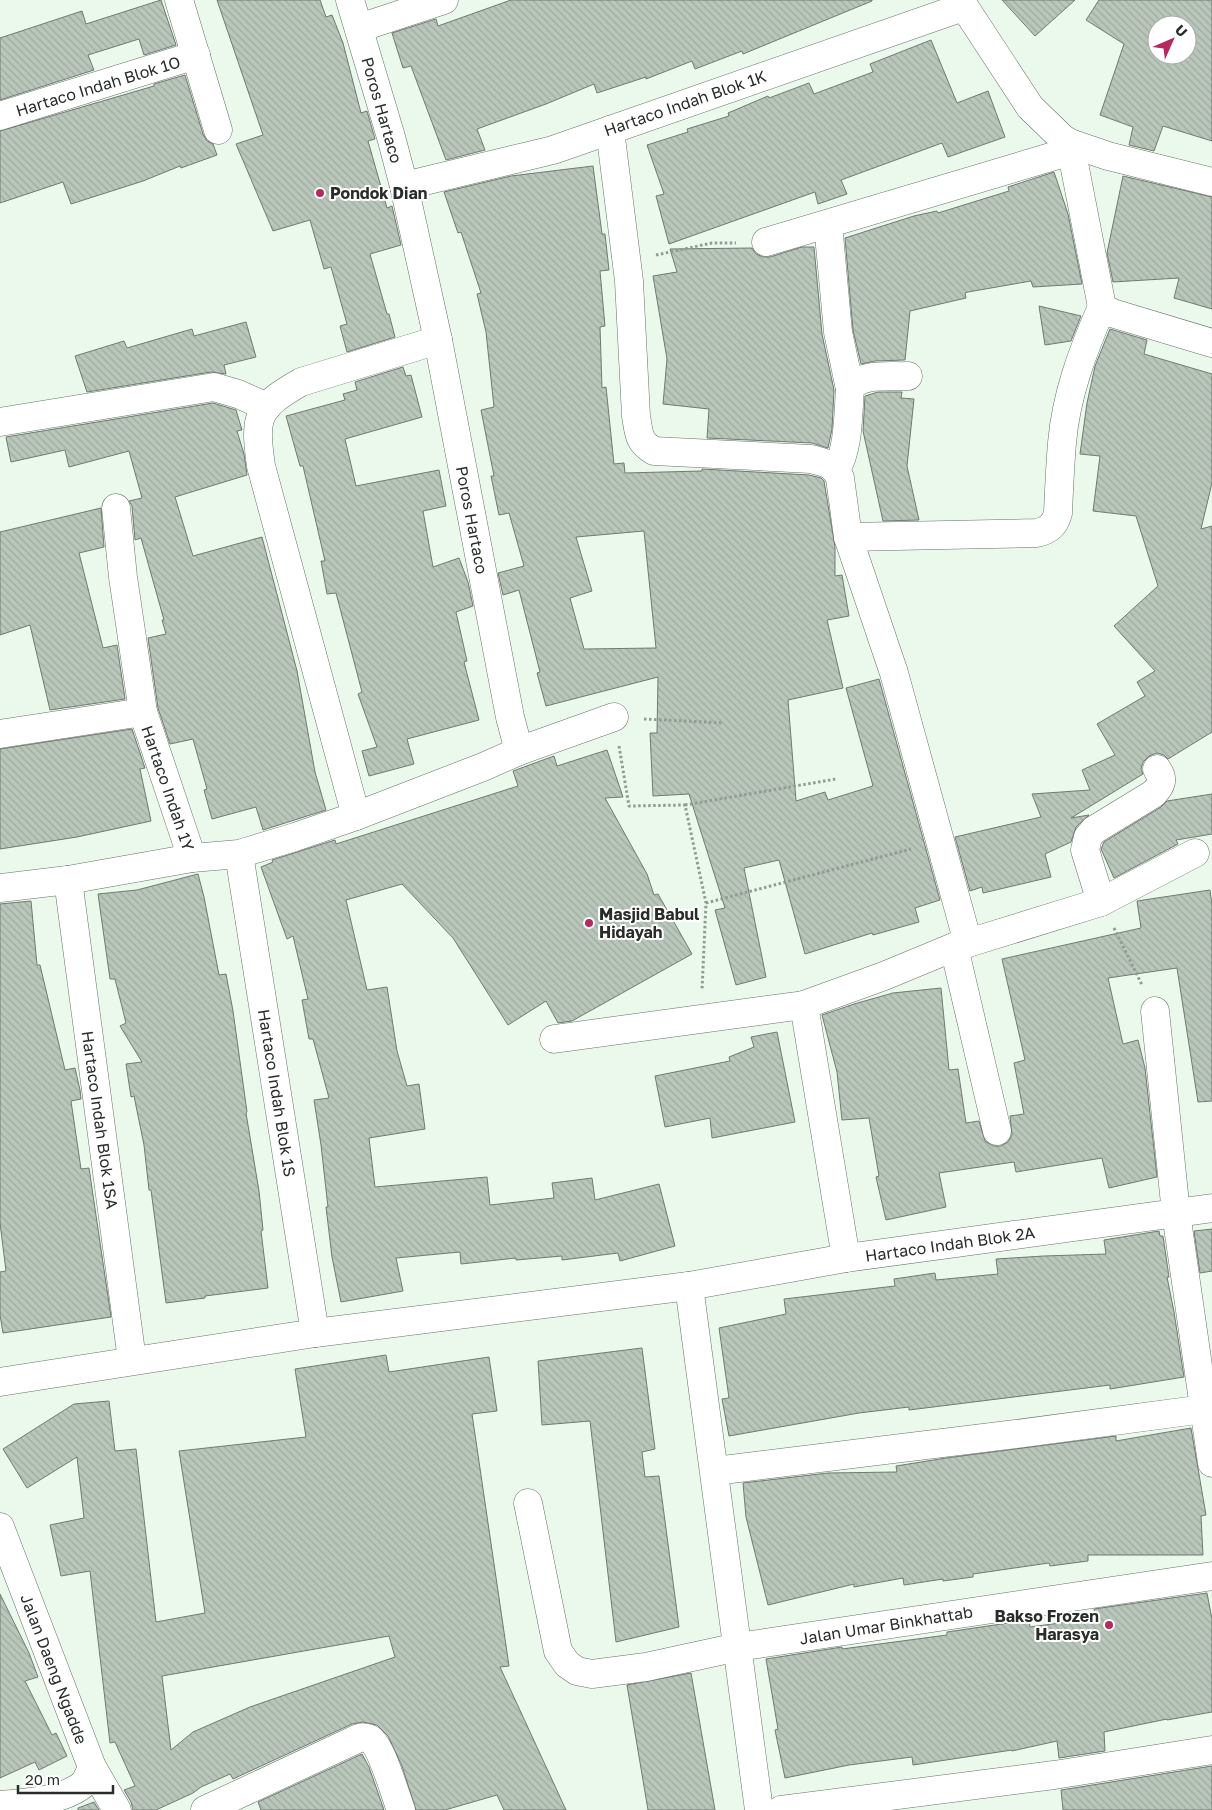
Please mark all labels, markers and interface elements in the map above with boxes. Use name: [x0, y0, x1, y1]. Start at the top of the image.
north arrow: [1147, 15, 1197, 65]
text: U: [1172, 21, 1191, 40]
street label: Hartaco Indah Blok 1O: [13, 51, 183, 121]
street label: Poros Hartaco: [357, 55, 407, 165]
street label: Hartaco Indah Blok 1K: [601, 66, 769, 140]
place label: Pondok Dian: [330, 183, 427, 203]
marker: Pondok Dian: [314, 187, 326, 199]
street label: Poros Hartaco: [452, 464, 492, 576]
street label: Hartaco Indah 1Y: [137, 723, 199, 854]
place label: Masjid Babul Hidayah: [599, 904, 700, 942]
marker: Masjid Babul Hidayah: [583, 917, 595, 929]
street label: Hartaco Indah Blok 1S: [254, 1008, 300, 1178]
street label: Hartaco Indah Blok 1SA: [78, 1029, 122, 1211]
street label: Hartaco Indah Blok 2A: [864, 1222, 1037, 1266]
street label: Jalan Daeng Ngadde: [16, 1591, 92, 1747]
street label: Jalan Umar Binkhattab: [798, 1601, 974, 1649]
place label: Bakso Frozen Harasya: [994, 1606, 1099, 1644]
marker: Bakso Frozen Harasya: [1103, 1619, 1115, 1631]
scale bar: [18, 1762, 112, 1794]
text: 20 m: [25, 1770, 60, 1788]

